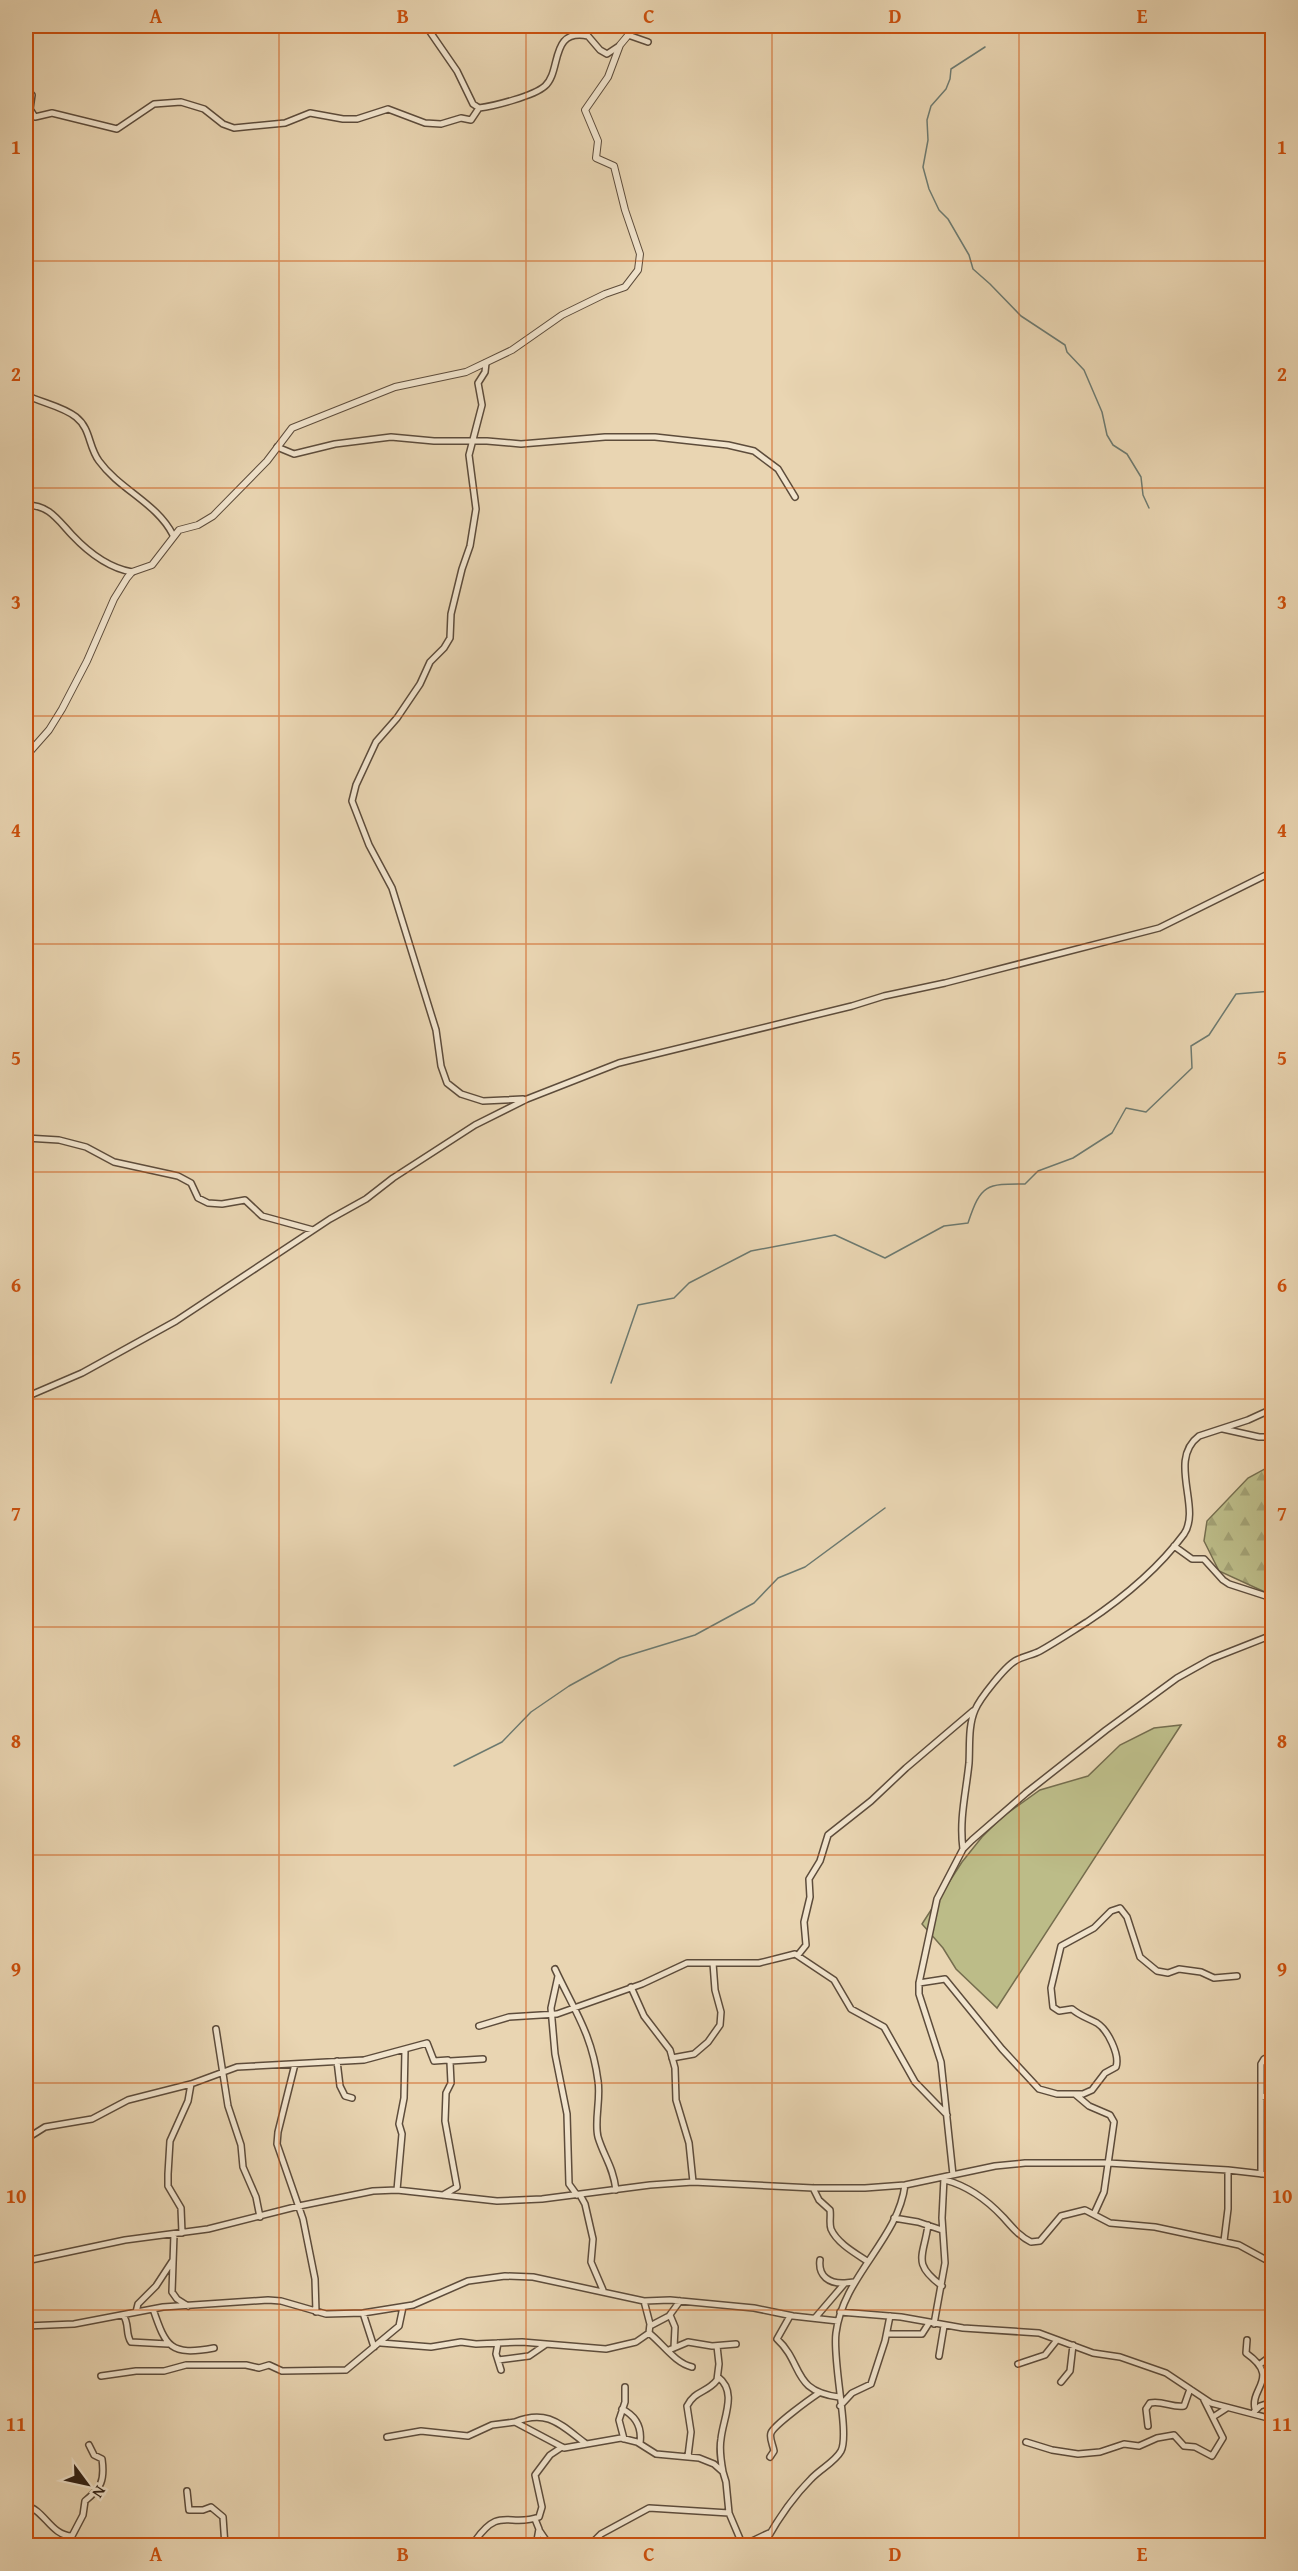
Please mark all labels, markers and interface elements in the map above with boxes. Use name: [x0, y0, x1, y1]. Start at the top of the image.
text: A: [150, 1, 163, 30]
text: B: [397, 1, 409, 30]
text: C: [643, 1, 655, 30]
text: D: [888, 1, 902, 30]
text: E: [1137, 1, 1148, 30]
text: 1: [11, 132, 21, 161]
text: 1: [1277, 132, 1287, 161]
text: 2: [11, 359, 21, 388]
text: 2: [1277, 359, 1287, 388]
text: 3: [11, 587, 21, 616]
text: 3: [1277, 587, 1287, 616]
text: 4: [11, 815, 21, 844]
text: 4: [1277, 815, 1287, 844]
text: 5: [11, 1043, 21, 1072]
text: 5: [1277, 1043, 1287, 1072]
text: 6: [11, 1270, 21, 1299]
text: 6: [1277, 1270, 1287, 1299]
text: 7: [11, 1498, 21, 1527]
text: 7: [1277, 1498, 1287, 1527]
text: 8: [11, 1726, 21, 1755]
text: 8: [1277, 1726, 1287, 1755]
text: 9: [11, 1954, 21, 1983]
text: 9: [1277, 1954, 1287, 1983]
text: 10: [6, 2181, 26, 2210]
text: 10: [1272, 2181, 1292, 2210]
text: 11: [6, 2409, 26, 2438]
text: 11: [1272, 2409, 1292, 2438]
north arrow: [57, 2454, 117, 2514]
text: N: [86, 2481, 113, 2503]
text: A: [150, 2539, 163, 2568]
text: B: [397, 2539, 409, 2568]
text: C: [643, 2539, 655, 2568]
text: D: [888, 2539, 902, 2568]
text: E: [1137, 2539, 1148, 2568]

